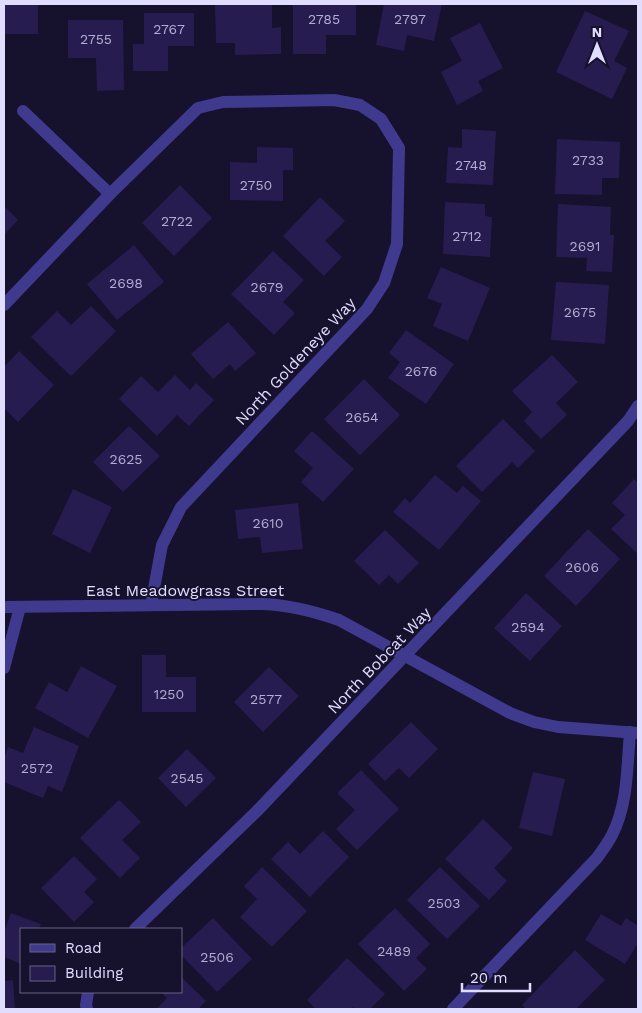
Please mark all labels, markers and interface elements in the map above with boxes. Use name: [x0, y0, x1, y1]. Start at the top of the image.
house number: 2785: [308, 11, 340, 27]
house number: 2797: [394, 11, 426, 27]
north arrow: [572, 20, 622, 70]
house number: 2767: [153, 21, 185, 37]
text: N: [592, 24, 602, 40]
house number: 2755: [80, 31, 112, 47]
house number: 2733: [572, 152, 604, 168]
house number: 2748: [455, 157, 487, 173]
house number: 2750: [240, 177, 272, 193]
house number: 2722: [161, 213, 193, 229]
house number: 2712: [452, 228, 482, 244]
house number: 2691: [570, 238, 600, 254]
house number: 2698: [109, 275, 143, 291]
house number: 2679: [250, 279, 284, 295]
street label: North Goldeneye Way: [231, 293, 360, 429]
house number: 2675: [564, 304, 596, 320]
house number: 2676: [405, 363, 437, 379]
house number: 2654: [345, 409, 379, 425]
house number: 2625: [110, 451, 142, 467]
house number: 2610: [253, 515, 283, 531]
house number: 2606: [565, 559, 599, 575]
street label: East Meadowgrass Street: [86, 581, 285, 600]
street label: North Bobcat Way: [324, 603, 435, 717]
house number: 2594: [511, 619, 545, 635]
house number: 1250: [154, 686, 184, 702]
house number: 2577: [250, 691, 282, 707]
house number: 2572: [21, 760, 53, 776]
house number: 2545: [170, 770, 204, 786]
house number: 2503: [428, 895, 460, 911]
legend: [20, 928, 182, 993]
text: Road: [65, 939, 102, 957]
house number: 2489: [377, 943, 411, 959]
house number: 2506: [200, 949, 234, 965]
scale bar: [462, 960, 530, 992]
text: Building: [65, 964, 123, 982]
text: 20 m: [470, 969, 508, 987]

